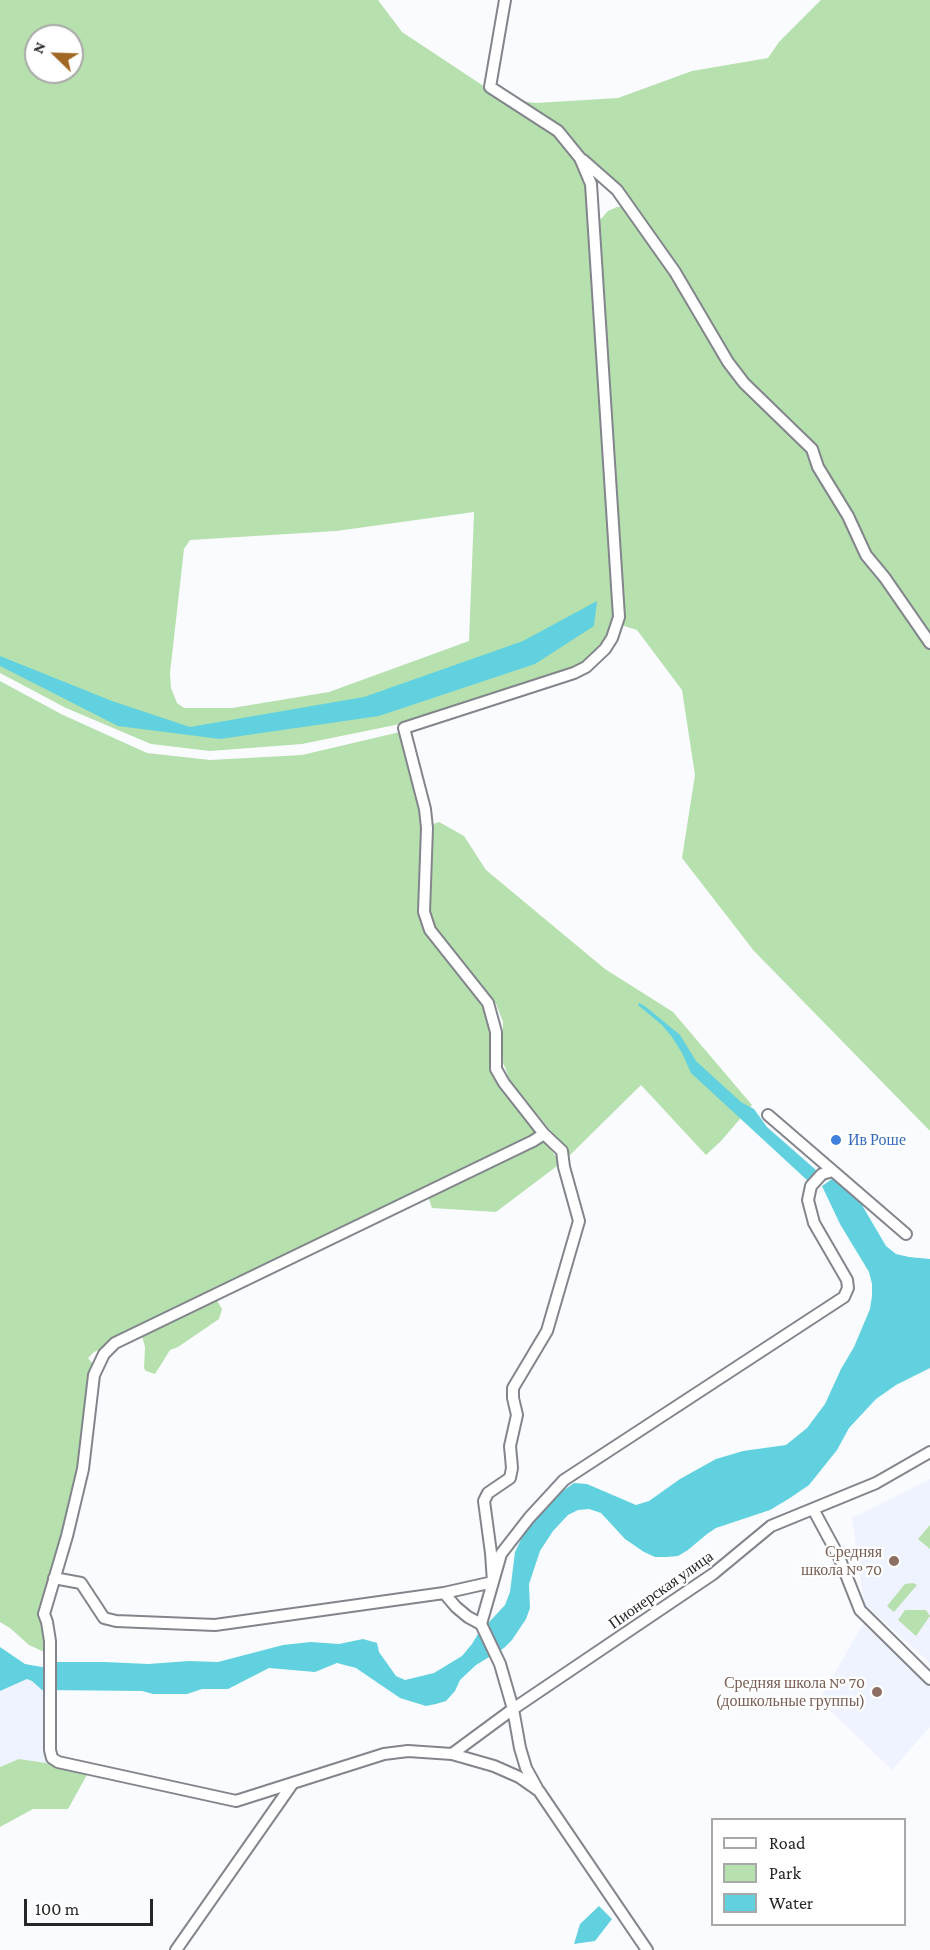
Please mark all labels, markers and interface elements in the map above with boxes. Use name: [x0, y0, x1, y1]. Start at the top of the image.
north arrow: [24, 24, 84, 84]
text: N: [29, 39, 49, 56]
place label: Ив Роше: [848, 1130, 906, 1150]
marker: Ив Роше: [829, 1133, 843, 1147]
place label: Средняя школа № 70: [801, 1542, 882, 1580]
street label: Пионерская улица: [605, 1547, 717, 1633]
marker: Средняя школа № 70: [887, 1554, 901, 1568]
place label: Средняя школа № 70 (дошкольные группы): [716, 1673, 865, 1711]
marker: Средняя школа № 70 (дошкольные группы): [870, 1685, 884, 1699]
legend: [711, 1818, 906, 1926]
text: Road: [769, 1833, 806, 1853]
text: Park: [769, 1863, 801, 1883]
scale bar: [27, 1887, 156, 1925]
text: Water: [769, 1893, 813, 1913]
text: 100 m: [35, 1899, 79, 1919]

